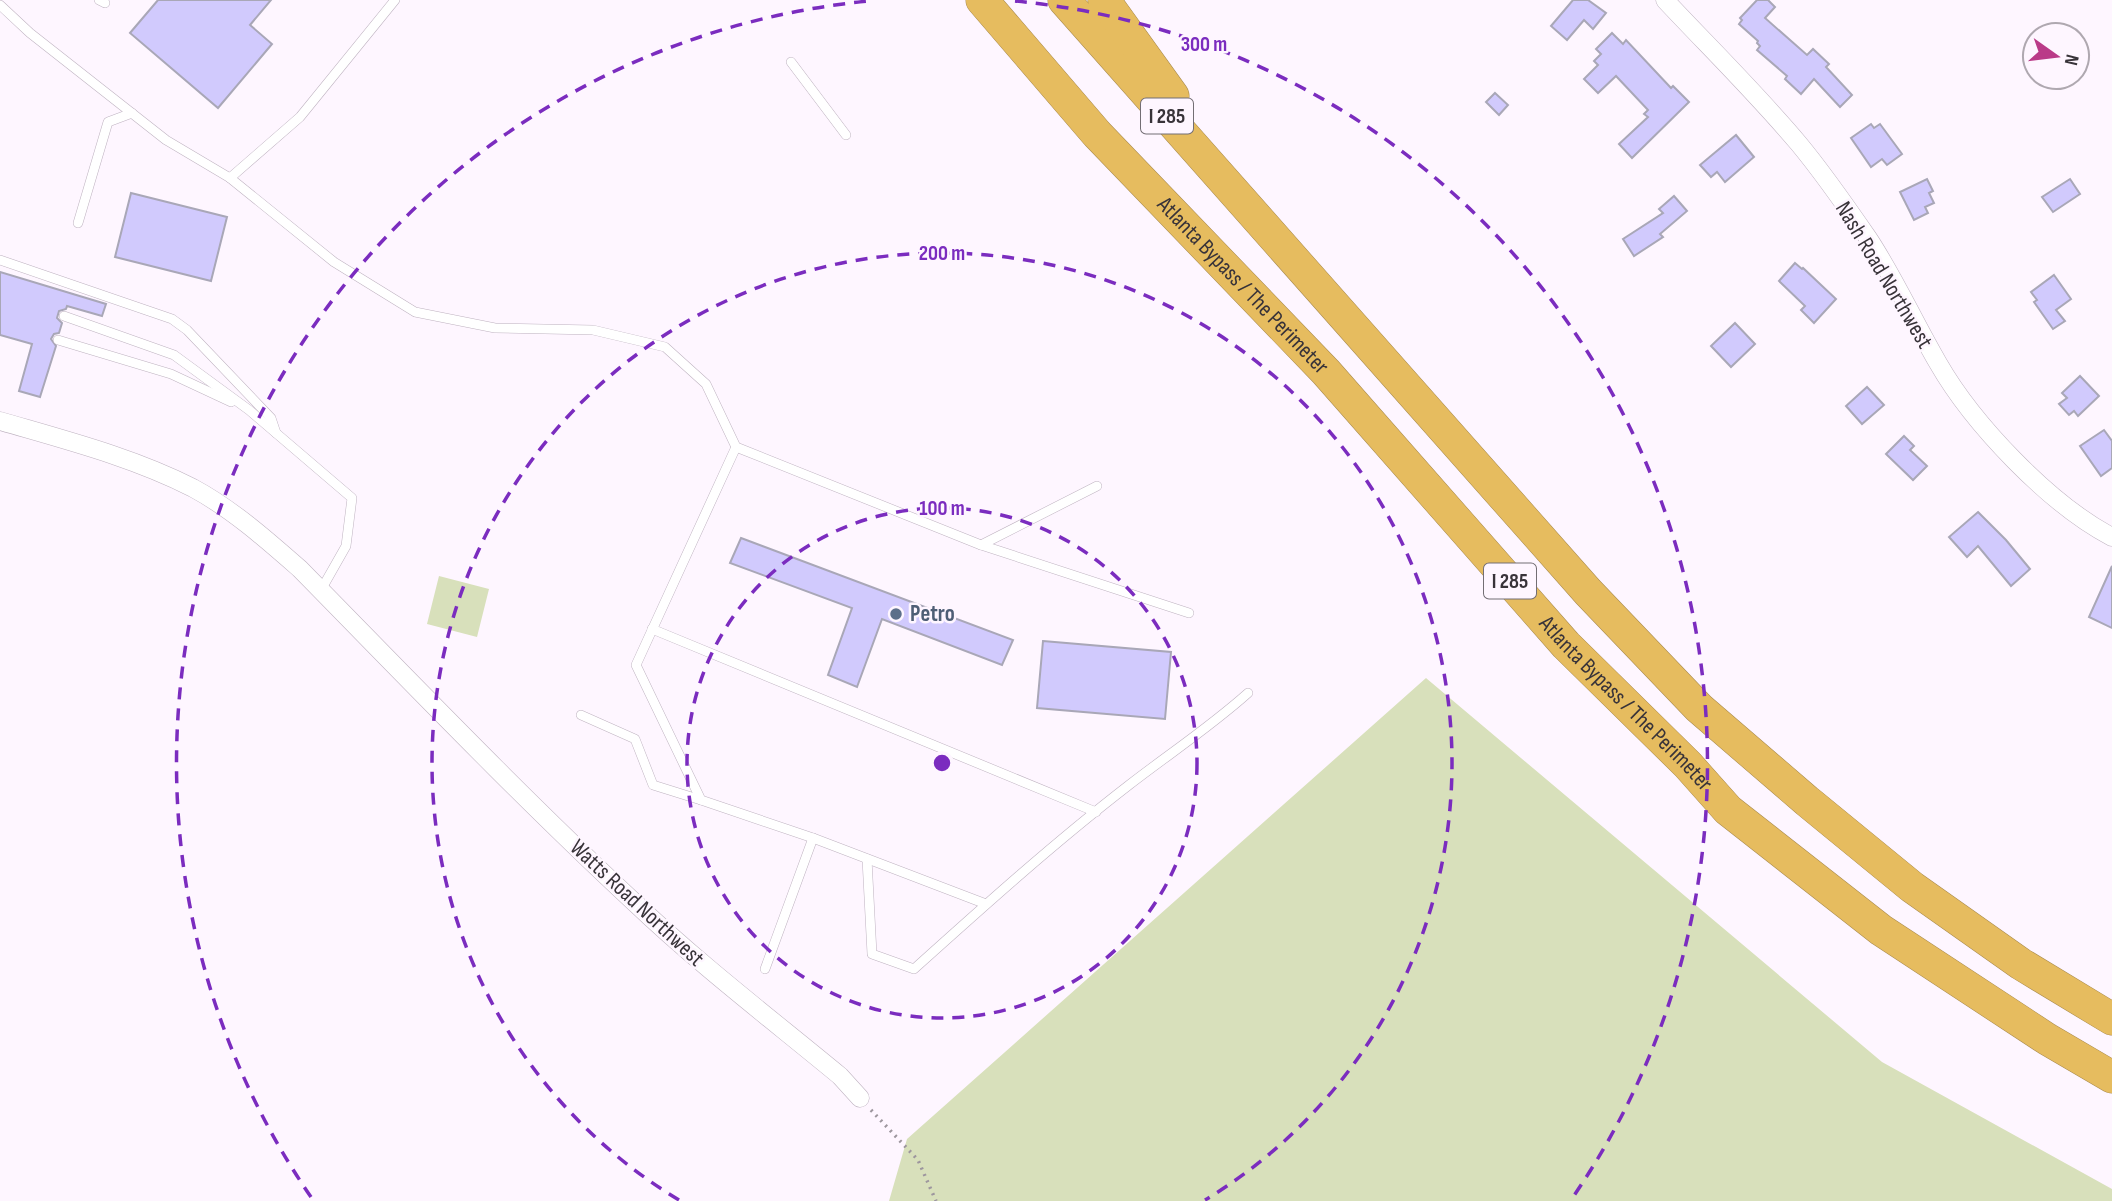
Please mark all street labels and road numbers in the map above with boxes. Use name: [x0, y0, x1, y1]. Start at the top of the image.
road number: I 285: [1141, 99, 1193, 134]
street label: Atlanta Bypass / The Perimeter: [1150, 190, 1335, 381]
street label: Nash Road Northwest: [1829, 196, 1939, 354]
road number: I 285: [1484, 564, 1536, 598]
street label: Atlanta Bypass / The Perimeter: [1532, 609, 1719, 797]
street label: Watts Road Northwest: [564, 834, 710, 972]

